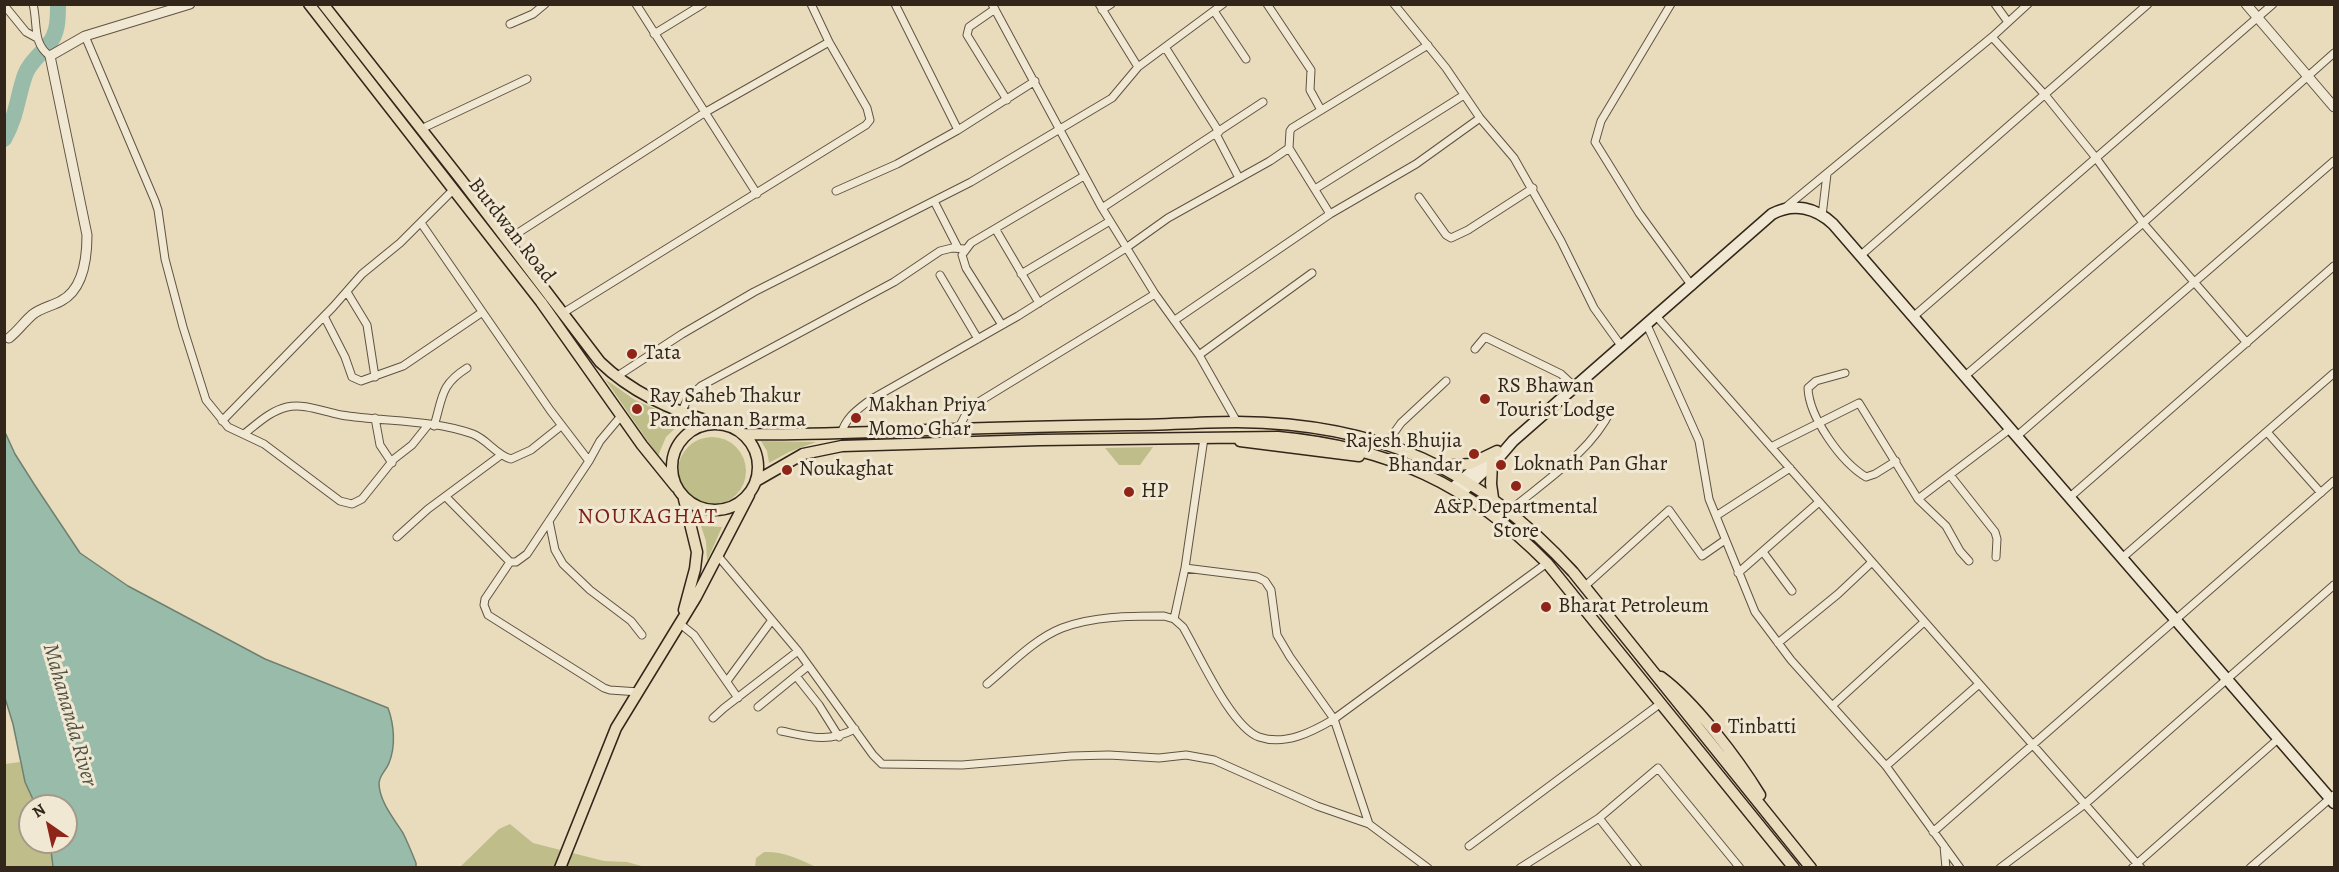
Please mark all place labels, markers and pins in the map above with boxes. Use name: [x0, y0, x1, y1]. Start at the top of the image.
place label: Tata: [644, 341, 681, 367]
marker: Tata: [625, 347, 639, 361]
place label: RS Bhawan Tourist Lodge: [1497, 374, 1615, 424]
place label: Ray Saheb Thakur Panchanan Barma: [649, 384, 806, 434]
marker: RS Bhawan Tourist Lodge: [1478, 392, 1492, 406]
place label: Makhan Priya Momo Ghar: [868, 393, 987, 443]
marker: Ray Saheb Thakur Panchanan Barma: [630, 402, 644, 416]
marker: Makhan Priya Momo Ghar: [849, 411, 863, 425]
place label: Rajesh Bhujia Bhandar: [1345, 429, 1462, 479]
marker: Rajesh Bhujia Bhandar: [1467, 447, 1481, 461]
place label: Loknath Pan Ghar: [1513, 452, 1668, 478]
place label: Noukaghat: [799, 457, 894, 483]
marker: Loknath Pan Ghar: [1494, 458, 1508, 472]
marker: Noukaghat: [780, 463, 794, 477]
place label: HP: [1141, 479, 1168, 505]
marker: A&P Departmental Store: [1509, 479, 1523, 493]
marker: HP: [1122, 485, 1136, 499]
place label: A&P Departmental Store: [1435, 495, 1597, 545]
place label: Bharat Petroleum: [1558, 594, 1709, 620]
marker: Bharat Petroleum: [1539, 600, 1553, 614]
place label: Tinbatti: [1728, 715, 1797, 741]
marker: Tinbatti: [1709, 721, 1723, 735]

